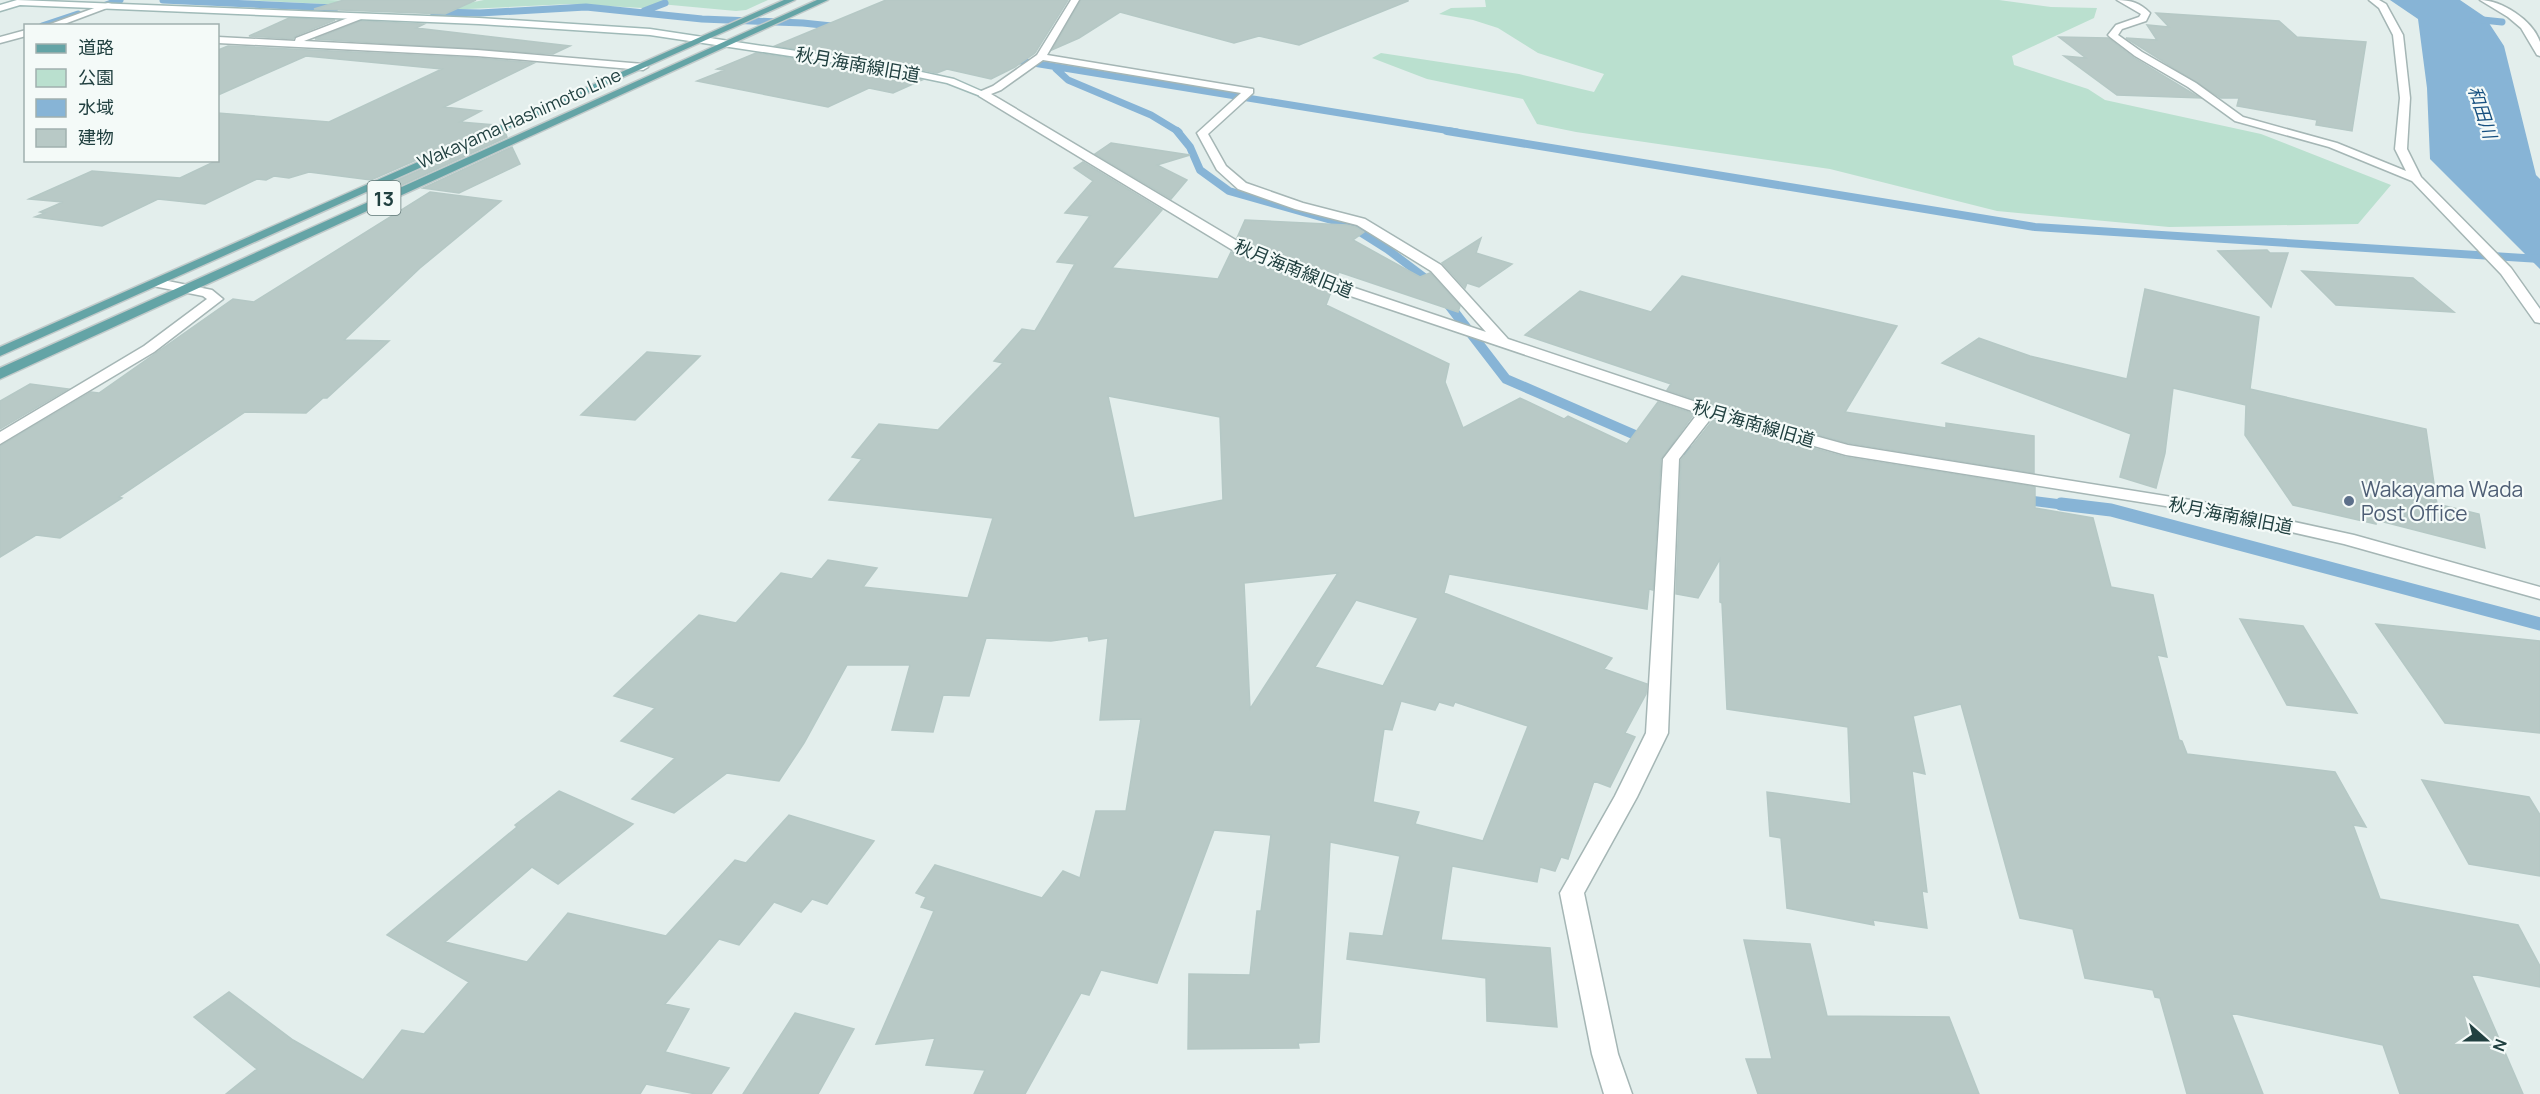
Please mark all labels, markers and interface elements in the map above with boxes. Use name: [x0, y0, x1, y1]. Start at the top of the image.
legend: [24, 24, 219, 162]
text: 道路: [78, 35, 114, 59]
street label: 秋月海南線旧道: [794, 41, 922, 87]
street label: Wakayama Hashimoto Line: [413, 62, 625, 174]
text: 公園: [78, 65, 114, 89]
water label: 和田川: [2463, 83, 2503, 143]
text: 水域: [78, 95, 114, 119]
text: 建物: [78, 125, 114, 149]
road number: 13: [368, 181, 400, 215]
street label: 秋月海南線旧道: [1231, 233, 1357, 303]
street label: 秋月海南線旧道: [1690, 394, 1818, 452]
place label: Wakayama Wada Post Office: [2361, 475, 2523, 527]
street label: 秋月海南線旧道: [2167, 491, 2295, 539]
marker: Wakayama Wada Post Office: [2342, 494, 2356, 508]
north arrow: [2456, 1010, 2516, 1070]
text: N: [2488, 1036, 2512, 1055]

